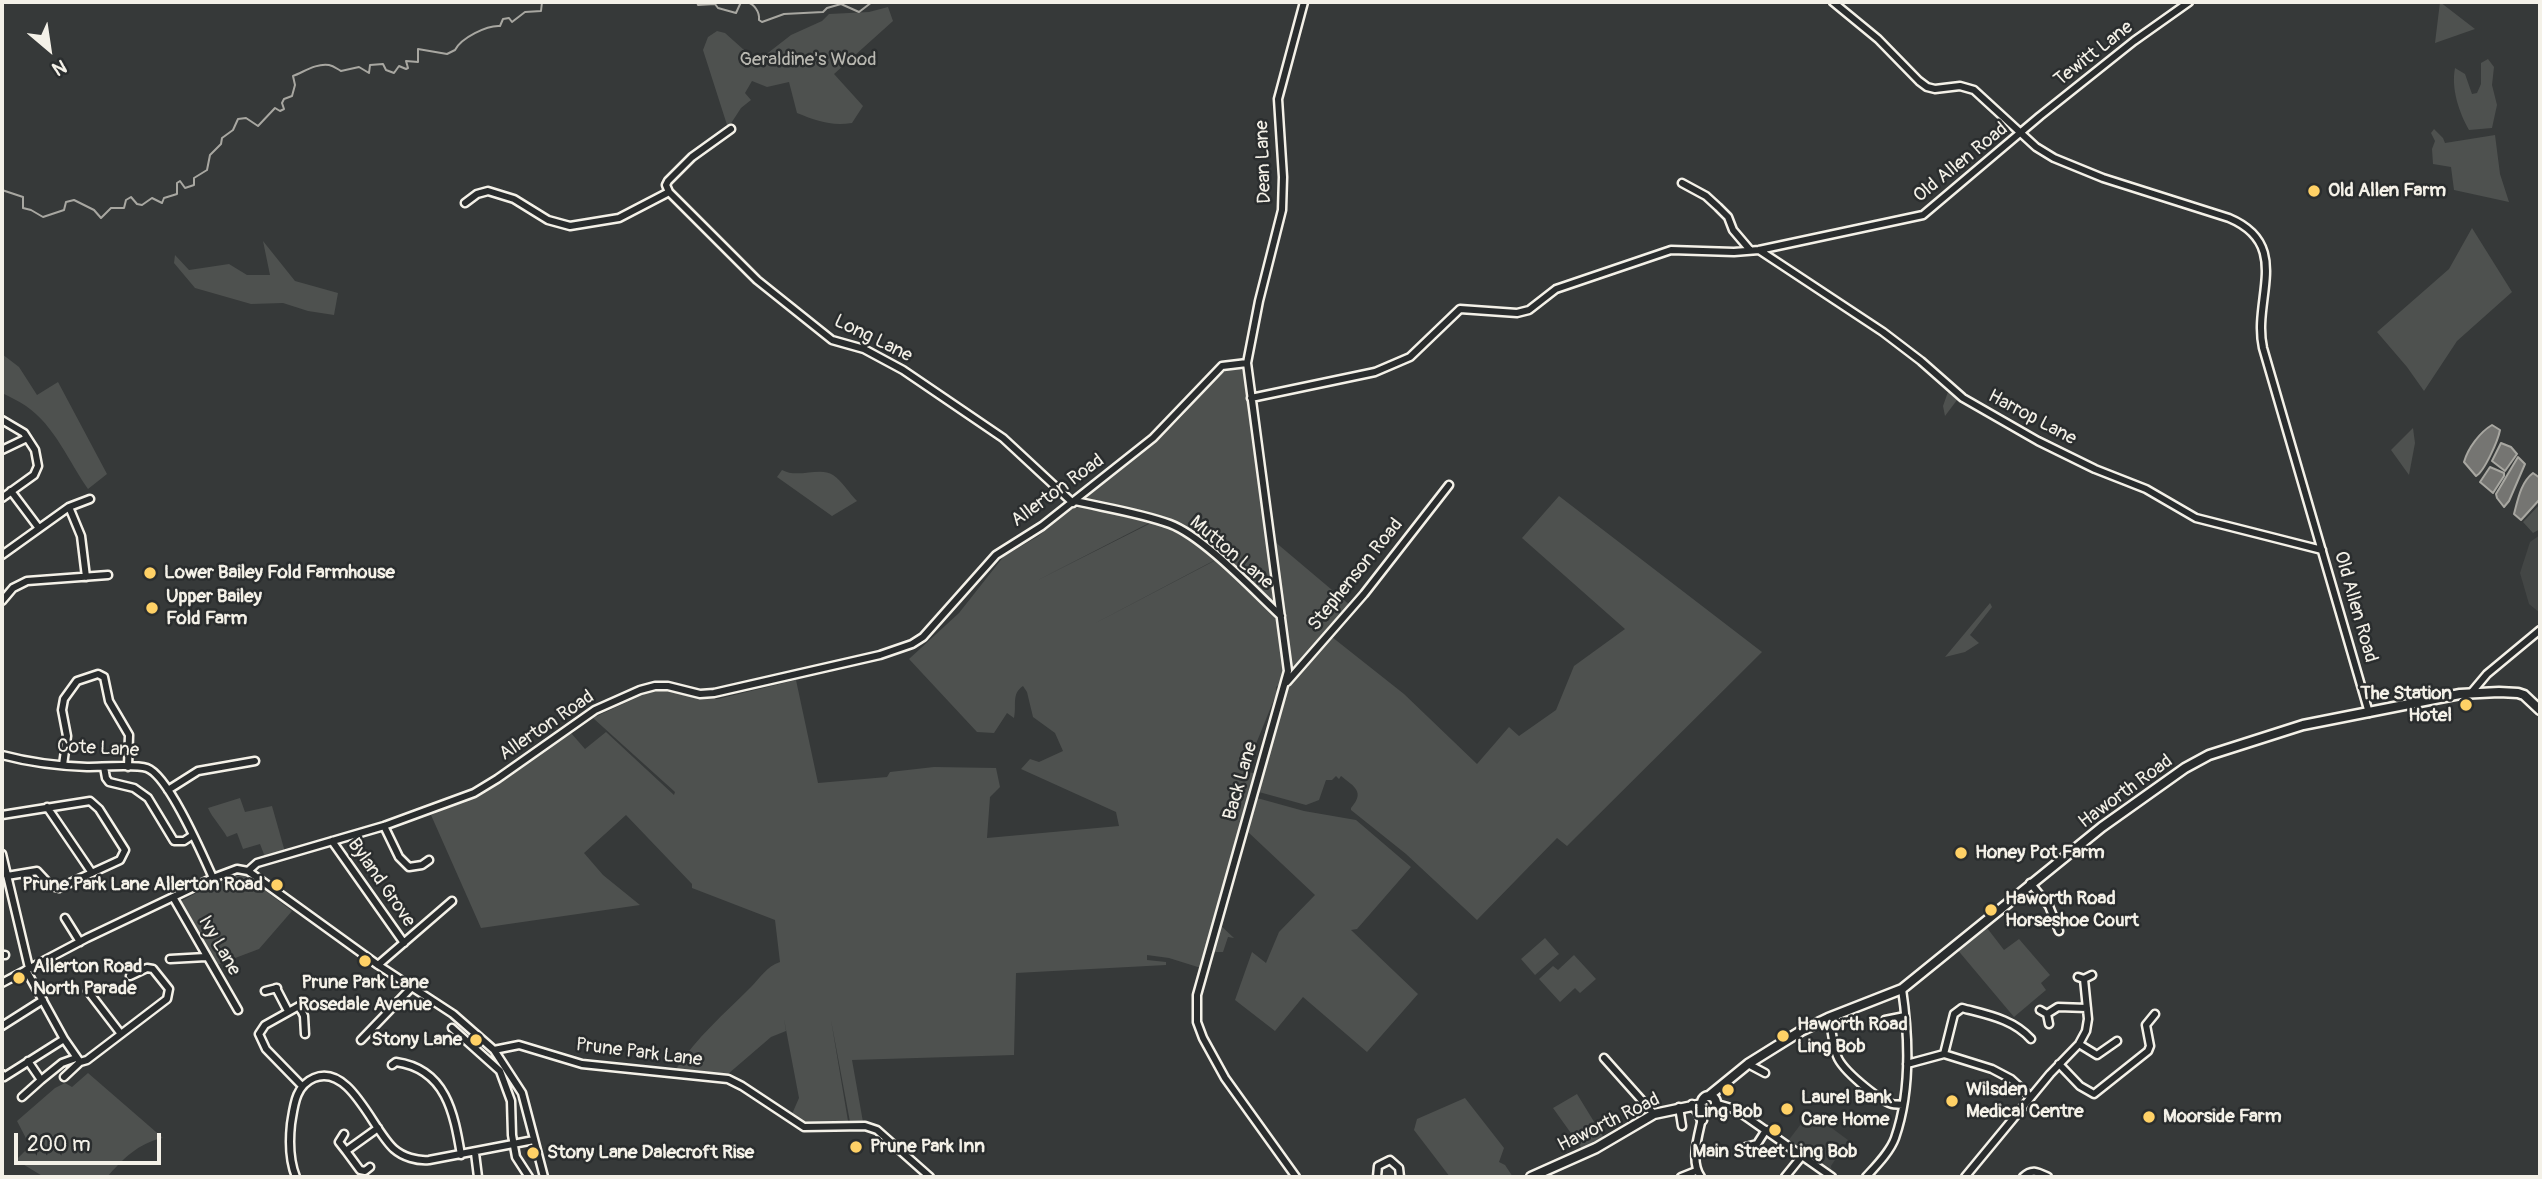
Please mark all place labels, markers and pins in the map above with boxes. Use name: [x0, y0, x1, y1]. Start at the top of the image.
place label: Old Allen Farm: [2328, 180, 2446, 202]
marker: Old Allen Farm: [2306, 183, 2322, 199]
place label: Lower Bailey Fold Farmhouse: [164, 562, 395, 584]
marker: Lower Bailey Fold Farmhouse: [142, 565, 158, 581]
place label: Upper Bailey Fold Farm: [166, 586, 262, 630]
marker: Upper Bailey Fold Farm: [144, 600, 160, 616]
place label: The Station Hotel: [2360, 683, 2452, 727]
marker: The Station Hotel: [2458, 697, 2474, 713]
place label: Honey Pot Farm: [1975, 842, 2105, 864]
marker: Honey Pot Farm: [1953, 845, 1969, 861]
place label: Prune Park Lane Allerton Road: [22, 874, 263, 896]
marker: Prune Park Lane Allerton Road: [269, 877, 285, 893]
place label: Haworth Road Horseshoe Court: [2005, 888, 2139, 932]
marker: Haworth Road Horseshoe Court: [1983, 902, 1999, 918]
marker: Prune Park Lane Rosedale Avenue: [357, 953, 373, 969]
place label: Allerton Road North Parade: [33, 956, 142, 1000]
marker: Allerton Road North Parade: [11, 970, 27, 986]
place label: Prune Park Lane Rosedale Avenue: [298, 972, 432, 1016]
place label: Haworth Road Ling Bob: [1797, 1014, 1908, 1058]
marker: Haworth Road Ling Bob: [1775, 1028, 1791, 1044]
place label: Stony Lane: [372, 1029, 462, 1051]
marker: Stony Lane: [468, 1032, 484, 1048]
place label: Wilsden Medical Centre: [1966, 1079, 2084, 1123]
marker: Ling Bob: [1720, 1082, 1736, 1098]
place label: Laurel Bank Care Home: [1801, 1087, 1892, 1131]
marker: Wilsden Medical Centre: [1944, 1093, 1960, 1109]
place label: Ling Bob: [1694, 1101, 1762, 1123]
marker: Laurel Bank Care Home: [1779, 1101, 1795, 1117]
place label: Moorside Farm: [2163, 1106, 2282, 1128]
marker: Moorside Farm: [2141, 1109, 2157, 1125]
marker: Main Street Ling Bob: [1767, 1122, 1783, 1138]
place label: Prune Park Inn: [870, 1136, 985, 1158]
marker: Prune Park Inn: [848, 1139, 864, 1155]
place label: Main Street Ling Bob: [1693, 1141, 1857, 1163]
place label: Stony Lane Dalecroft Rise: [547, 1142, 754, 1164]
marker: Stony Lane Dalecroft Rise: [525, 1145, 541, 1161]

